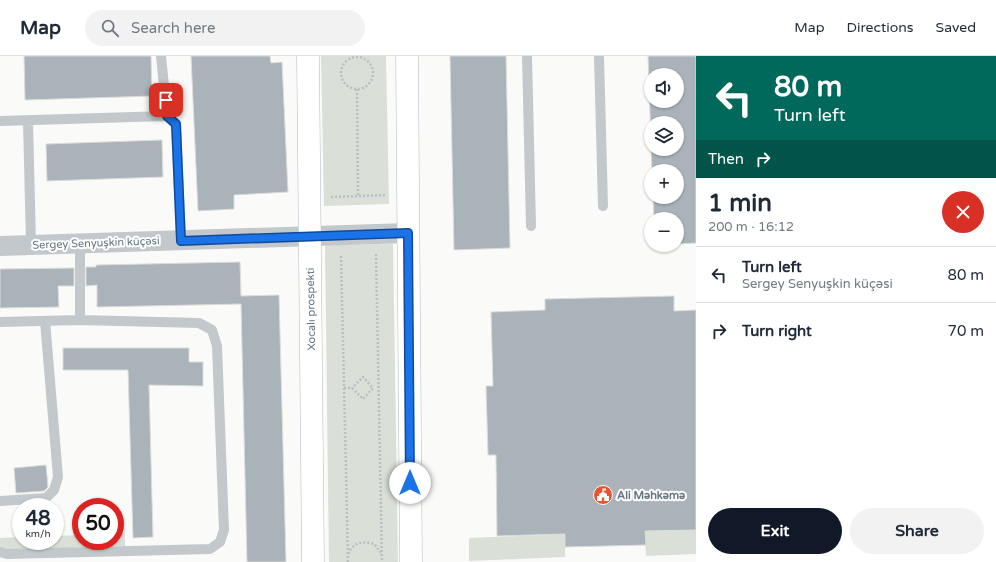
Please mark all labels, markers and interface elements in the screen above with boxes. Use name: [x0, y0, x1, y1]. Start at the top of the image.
search box: [85, 10, 365, 46]
text: Map: [20, 17, 61, 39]
icon: search: [99, 17, 121, 39]
text: Search here: [131, 19, 215, 37]
text: Map: [794, 19, 825, 36]
text: Directions: [847, 19, 914, 36]
text: Saved: [936, 19, 976, 36]
map controls: [644, 68, 684, 252]
button: sound: [644, 68, 684, 108]
text: 80 m: [774, 70, 842, 104]
icon: left: [708, 72, 760, 124]
pin: [149, 83, 183, 117]
icon: arrive: [155, 89, 177, 111]
text: Turn left: [774, 104, 846, 126]
button: layers: [644, 116, 684, 156]
icon: right: [752, 148, 774, 170]
text: Then: [708, 150, 744, 168]
button: +: [644, 164, 684, 204]
text: 1 min: [708, 189, 772, 218]
button: close: [942, 191, 984, 233]
button: −: [644, 212, 684, 252]
text: 200 m · 16:12: [708, 219, 794, 235]
street label: Sergey Senyuşkin küçəsi: [32, 234, 160, 252]
text: Turn left: [742, 258, 802, 276]
icon: left: [708, 264, 730, 286]
text: 80 m: [947, 266, 984, 284]
street label: Xocalı prospekti: [304, 267, 318, 351]
text: Sergey Senyuşkin küçəsi: [742, 276, 893, 292]
icon: right: [708, 320, 730, 342]
text: Turn right: [742, 322, 812, 340]
text: 70 m: [947, 322, 984, 340]
position arrow: [389, 462, 431, 504]
public building icon: Ali Məhkəmə: [592, 484, 614, 506]
place label: Ali Məhkəmə: [617, 489, 685, 502]
speed limit sign: 50: [72, 498, 124, 550]
text: 48: [25, 507, 51, 531]
button: Exit: [708, 508, 842, 554]
button: Share: [850, 508, 984, 554]
text: km/h: [25, 528, 51, 540]

